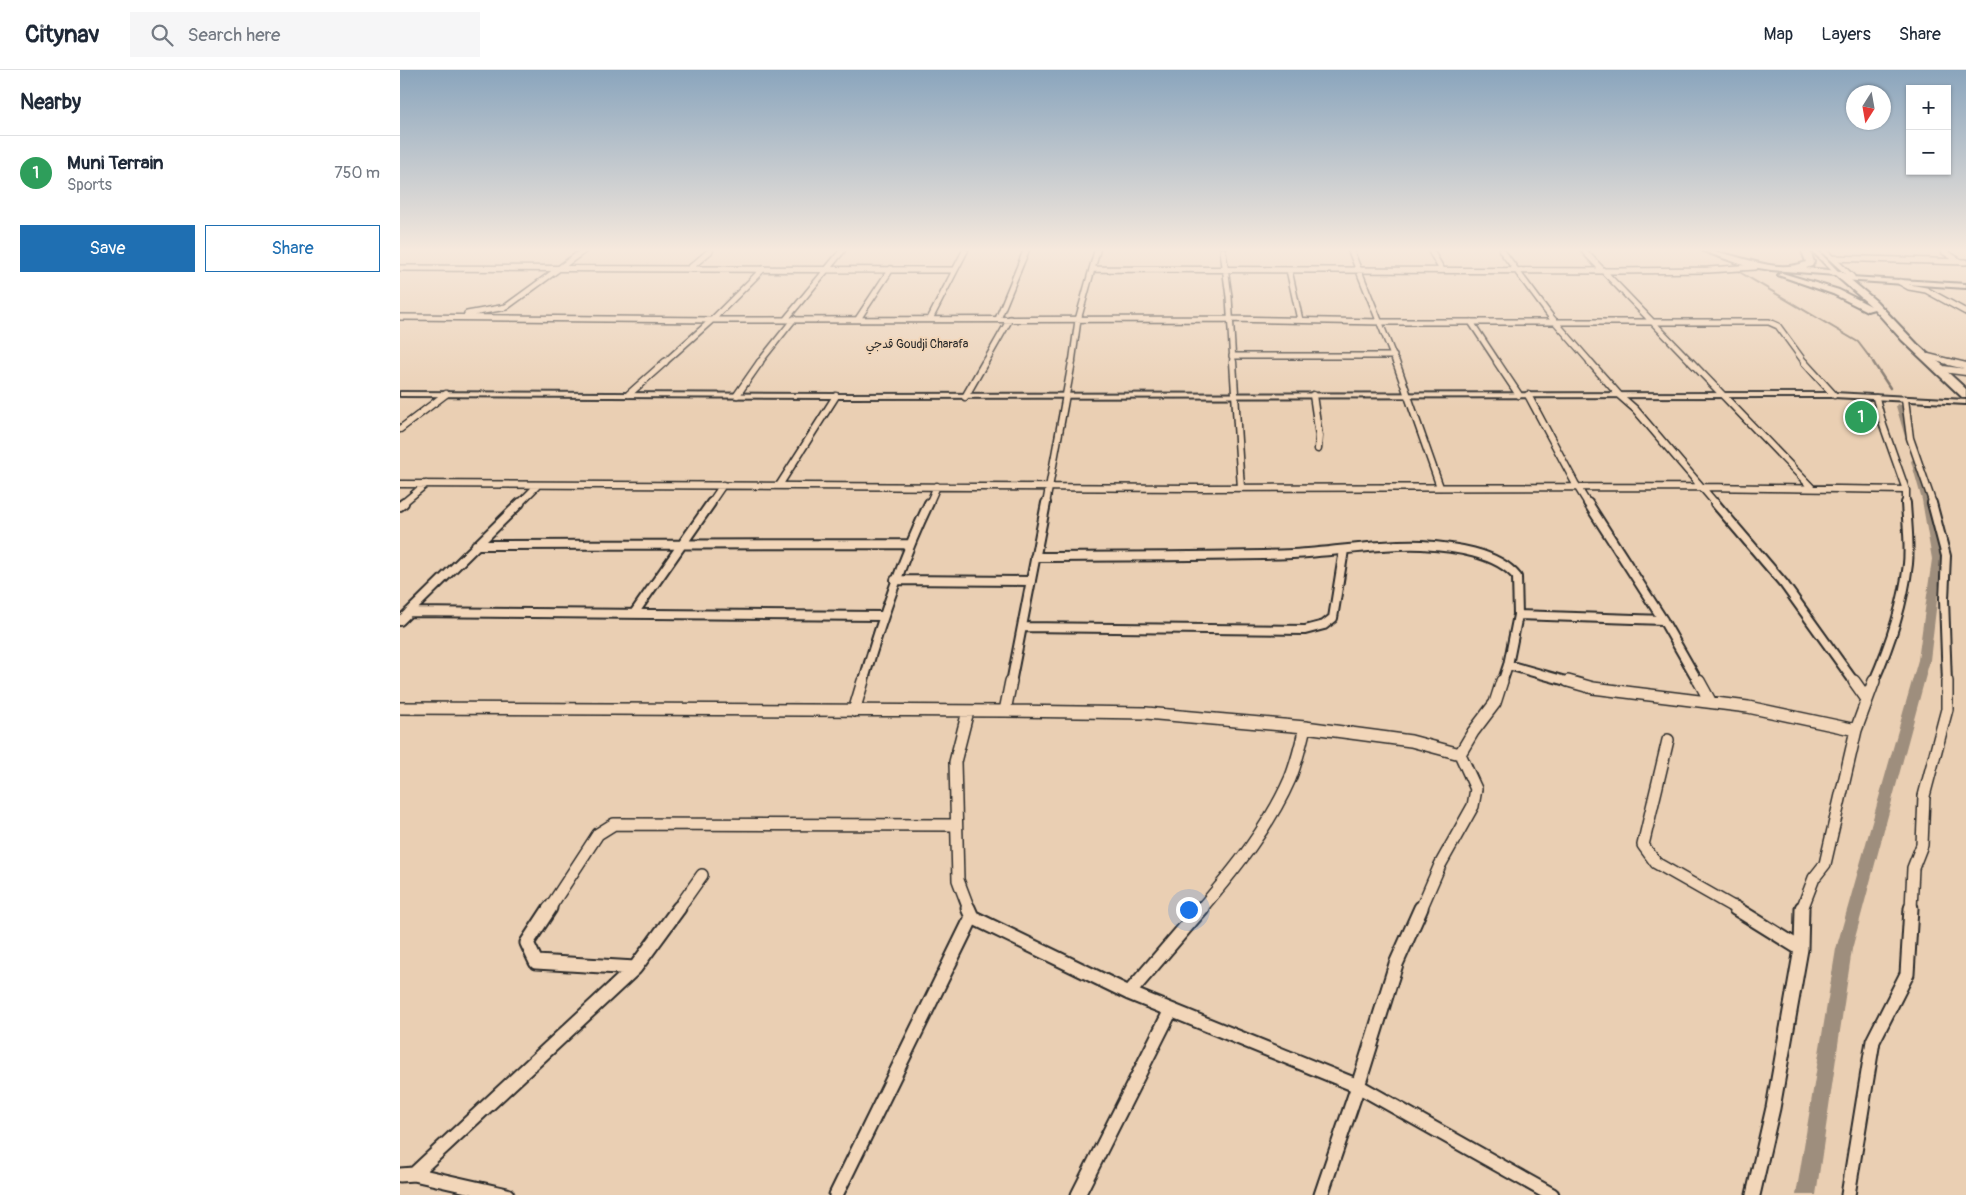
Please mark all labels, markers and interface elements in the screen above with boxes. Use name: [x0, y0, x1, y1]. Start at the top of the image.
search box: [130, 12, 480, 57]
text: Citynav: [25, 20, 100, 49]
icon: search: [148, 21, 176, 49]
text: Search here: [188, 23, 280, 47]
text: Map: [1764, 23, 1793, 46]
text: Layers: [1821, 23, 1871, 46]
text: Share: [1899, 23, 1941, 46]
north arrow: [1846, 85, 1891, 130]
map controls: [1906, 85, 1951, 175]
button: +: [1906, 85, 1951, 130]
text: Nearby: [20, 89, 81, 116]
button: −: [1906, 130, 1951, 175]
text: Muni Terrain: [67, 151, 164, 175]
text: 1: [33, 163, 39, 183]
text: 750 m: [334, 163, 380, 183]
text: Sports: [67, 175, 112, 195]
button: Save: [20, 225, 195, 272]
button: Share: [205, 225, 380, 272]
district label: قدجي Goudji Charafa: [866, 337, 969, 355]
pin: 1: [1845, 398, 1877, 436]
your location: [1176, 897, 1202, 923]

